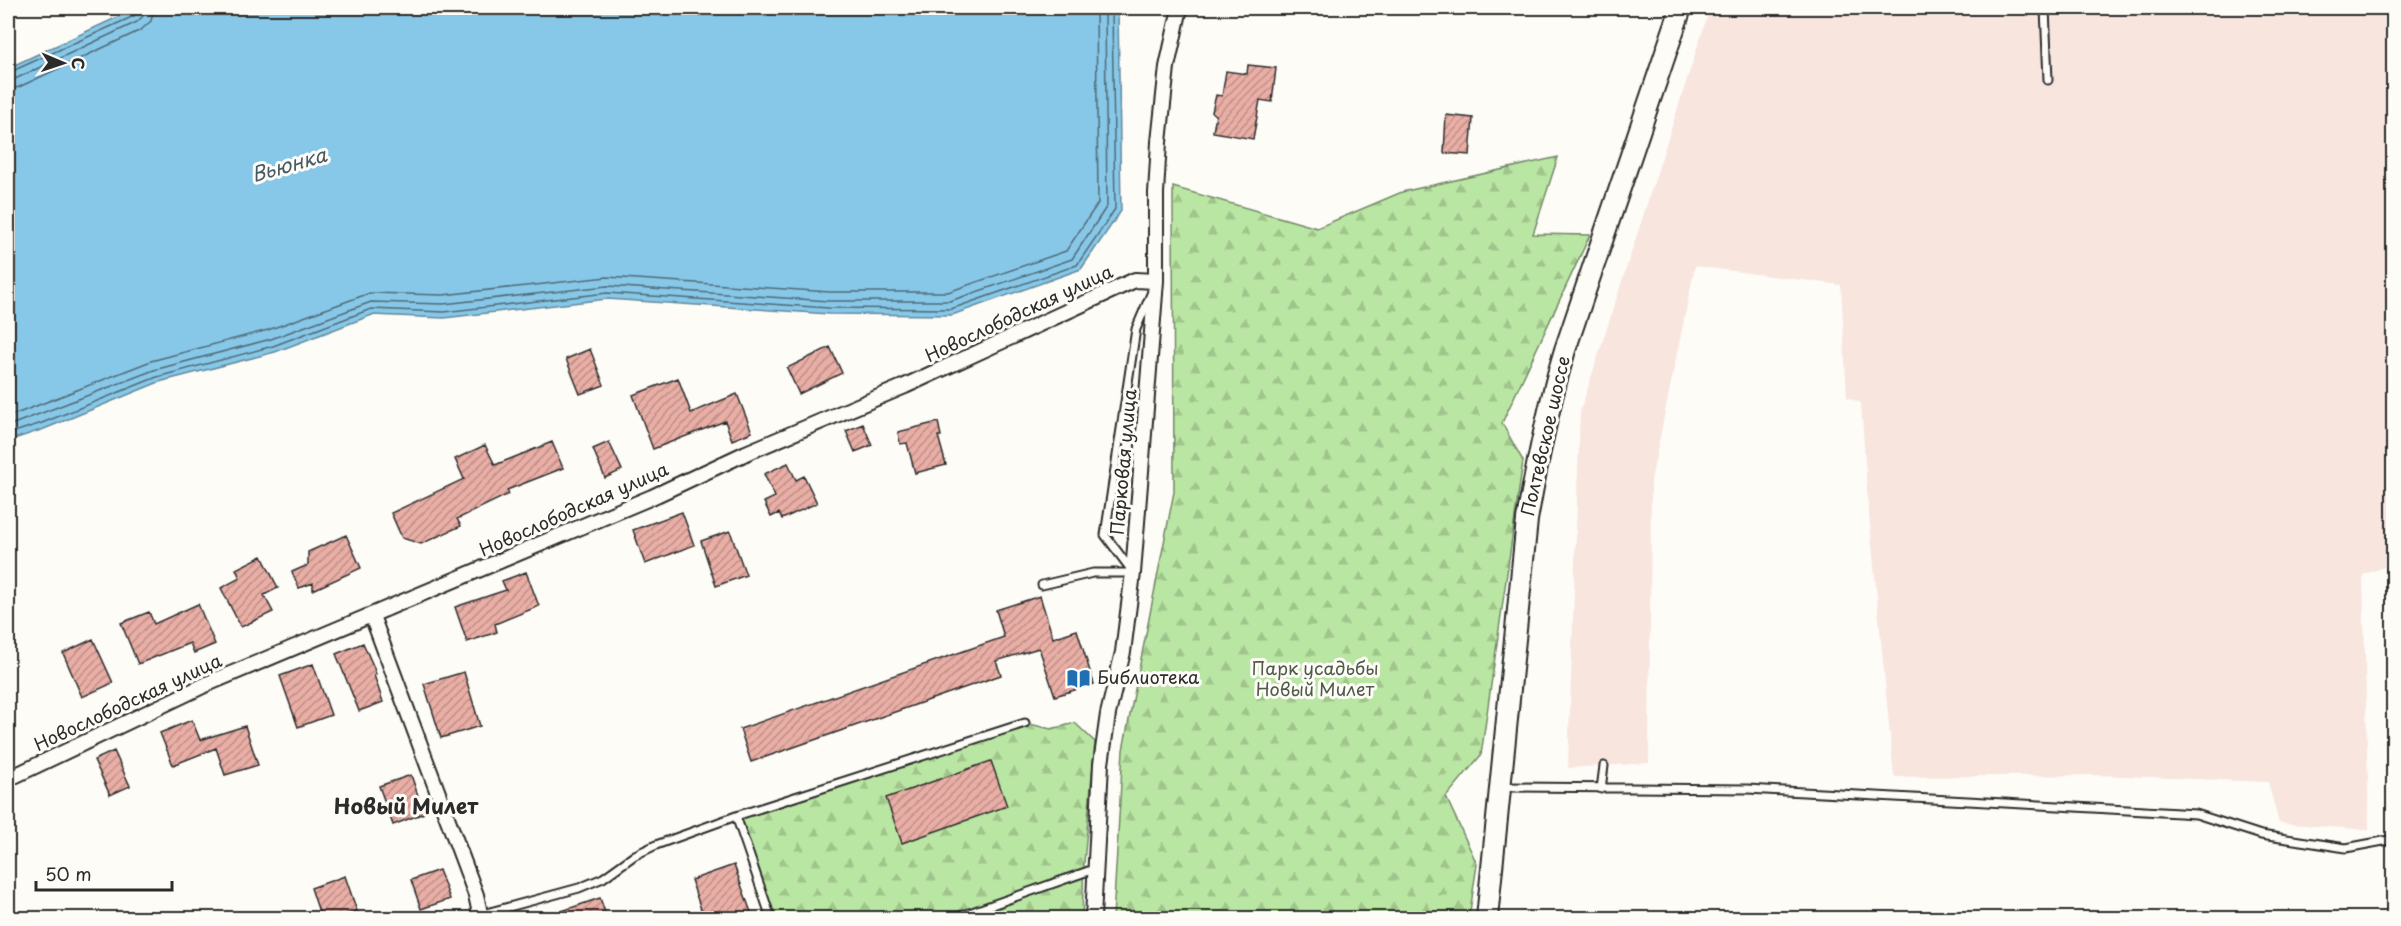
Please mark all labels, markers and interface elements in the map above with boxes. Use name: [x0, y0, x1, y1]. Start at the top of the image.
north arrow: [33, 33, 93, 93]
text: С: [67, 57, 91, 70]
water label: Вьюнка: [248, 139, 330, 189]
street label: Новослободская улица: [920, 257, 1117, 368]
street label: Полтевское шоссе: [1513, 353, 1576, 518]
street label: Парковая улица: [1103, 387, 1142, 536]
street label: Новослободская улица: [475, 454, 673, 563]
street label: Новослободская улица: [29, 646, 226, 757]
park label: Парк усадьбы Новый Милет: [1251, 654, 1379, 702]
place label: Библиотека: [1097, 663, 1200, 690]
library icon: Библиотека: [1066, 665, 1092, 691]
district label: Новый Милет: [334, 789, 479, 821]
scale bar: [36, 854, 172, 892]
text: 50 m: [45, 860, 92, 887]

